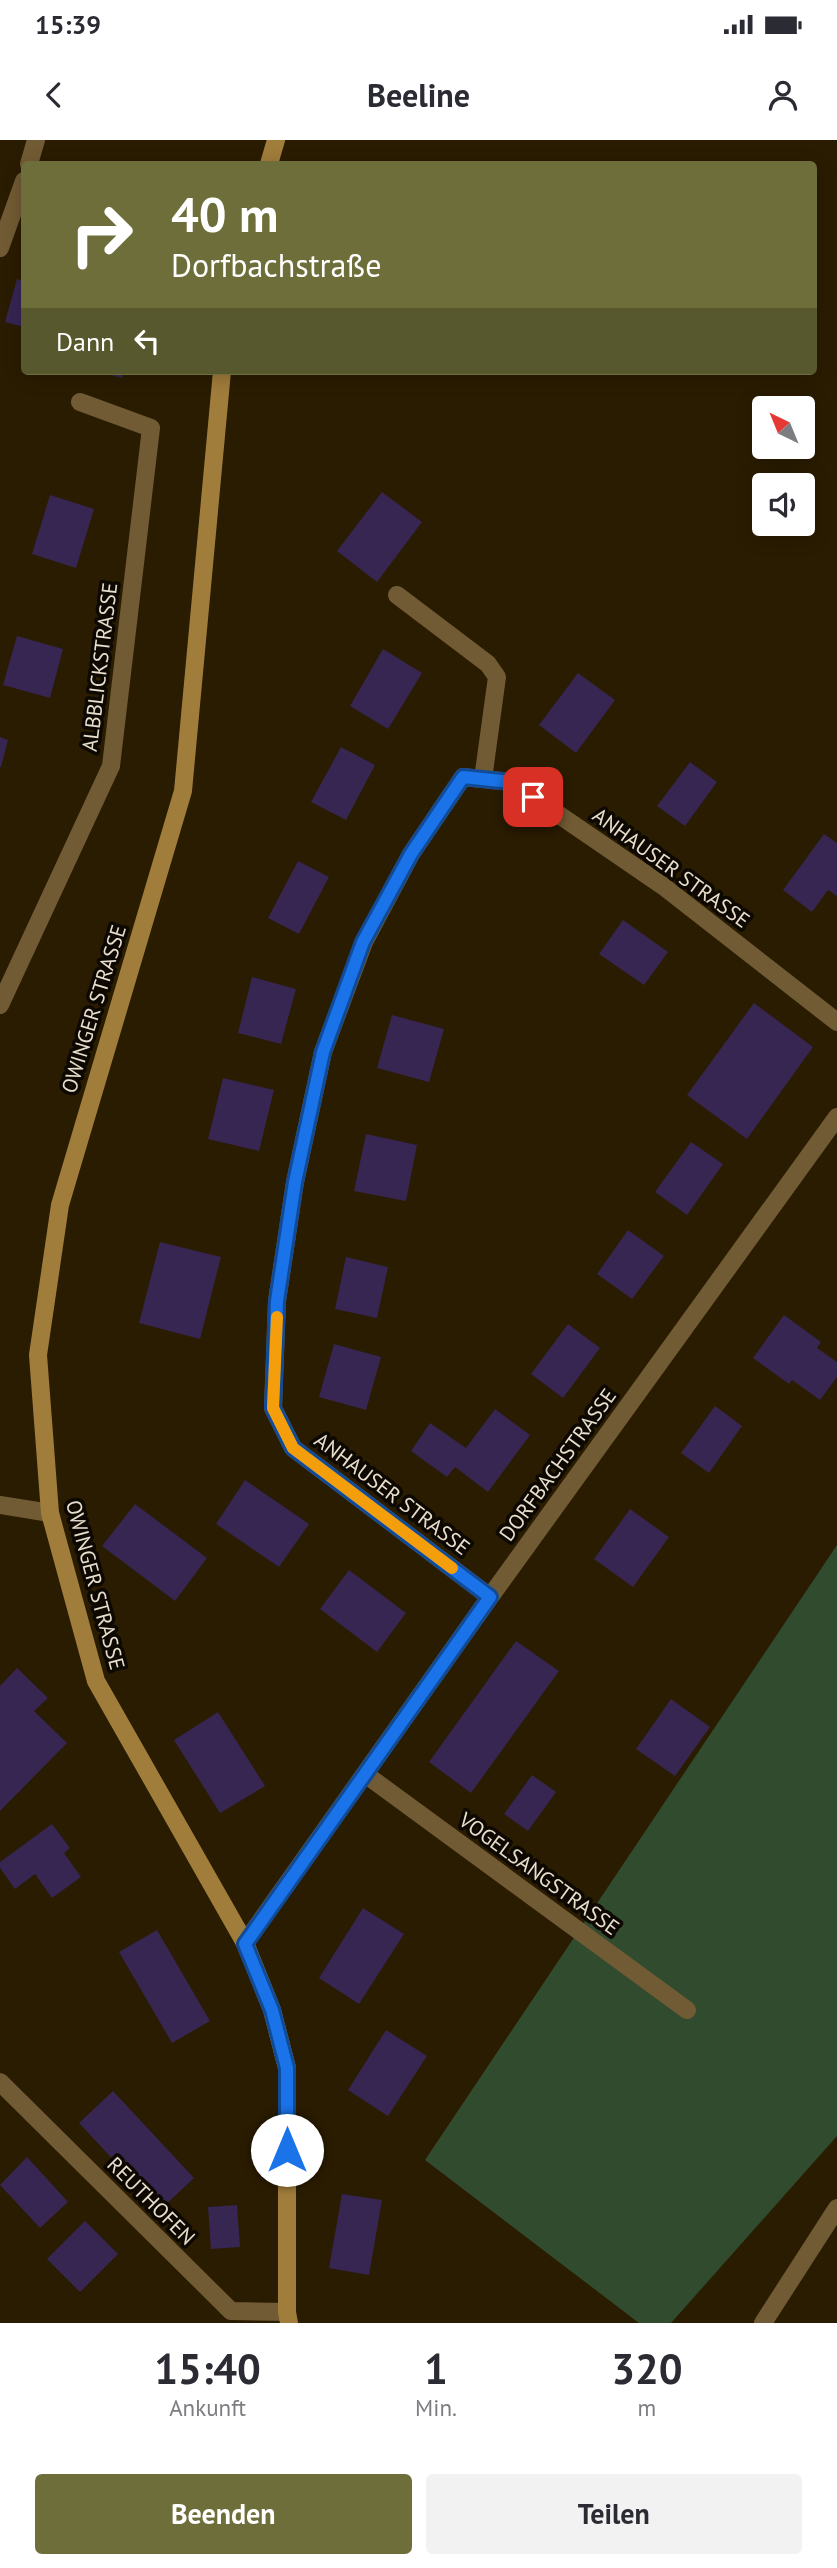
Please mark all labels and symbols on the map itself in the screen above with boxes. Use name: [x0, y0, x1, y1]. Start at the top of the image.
north arrow: [752, 396, 816, 458]
street label: ALBBLICKSTRASSE: [76, 581, 123, 753]
pin: [503, 767, 563, 827]
street label: ANHAUSER STRASSE: [587, 802, 755, 934]
street label: OWINGER STRASSE: [55, 922, 132, 1096]
street label: DORFBACHSTRASSE: [493, 1383, 622, 1546]
street label: ANHAUSER STRASSE: [309, 1426, 475, 1561]
street label: OWINGER STRASSE: [60, 1497, 131, 1673]
street label: VOGELSANGSTRASSE: [453, 1806, 625, 1941]
position arrow: [250, 2113, 324, 2187]
street label: REUTHOFEN: [102, 2151, 201, 2250]

